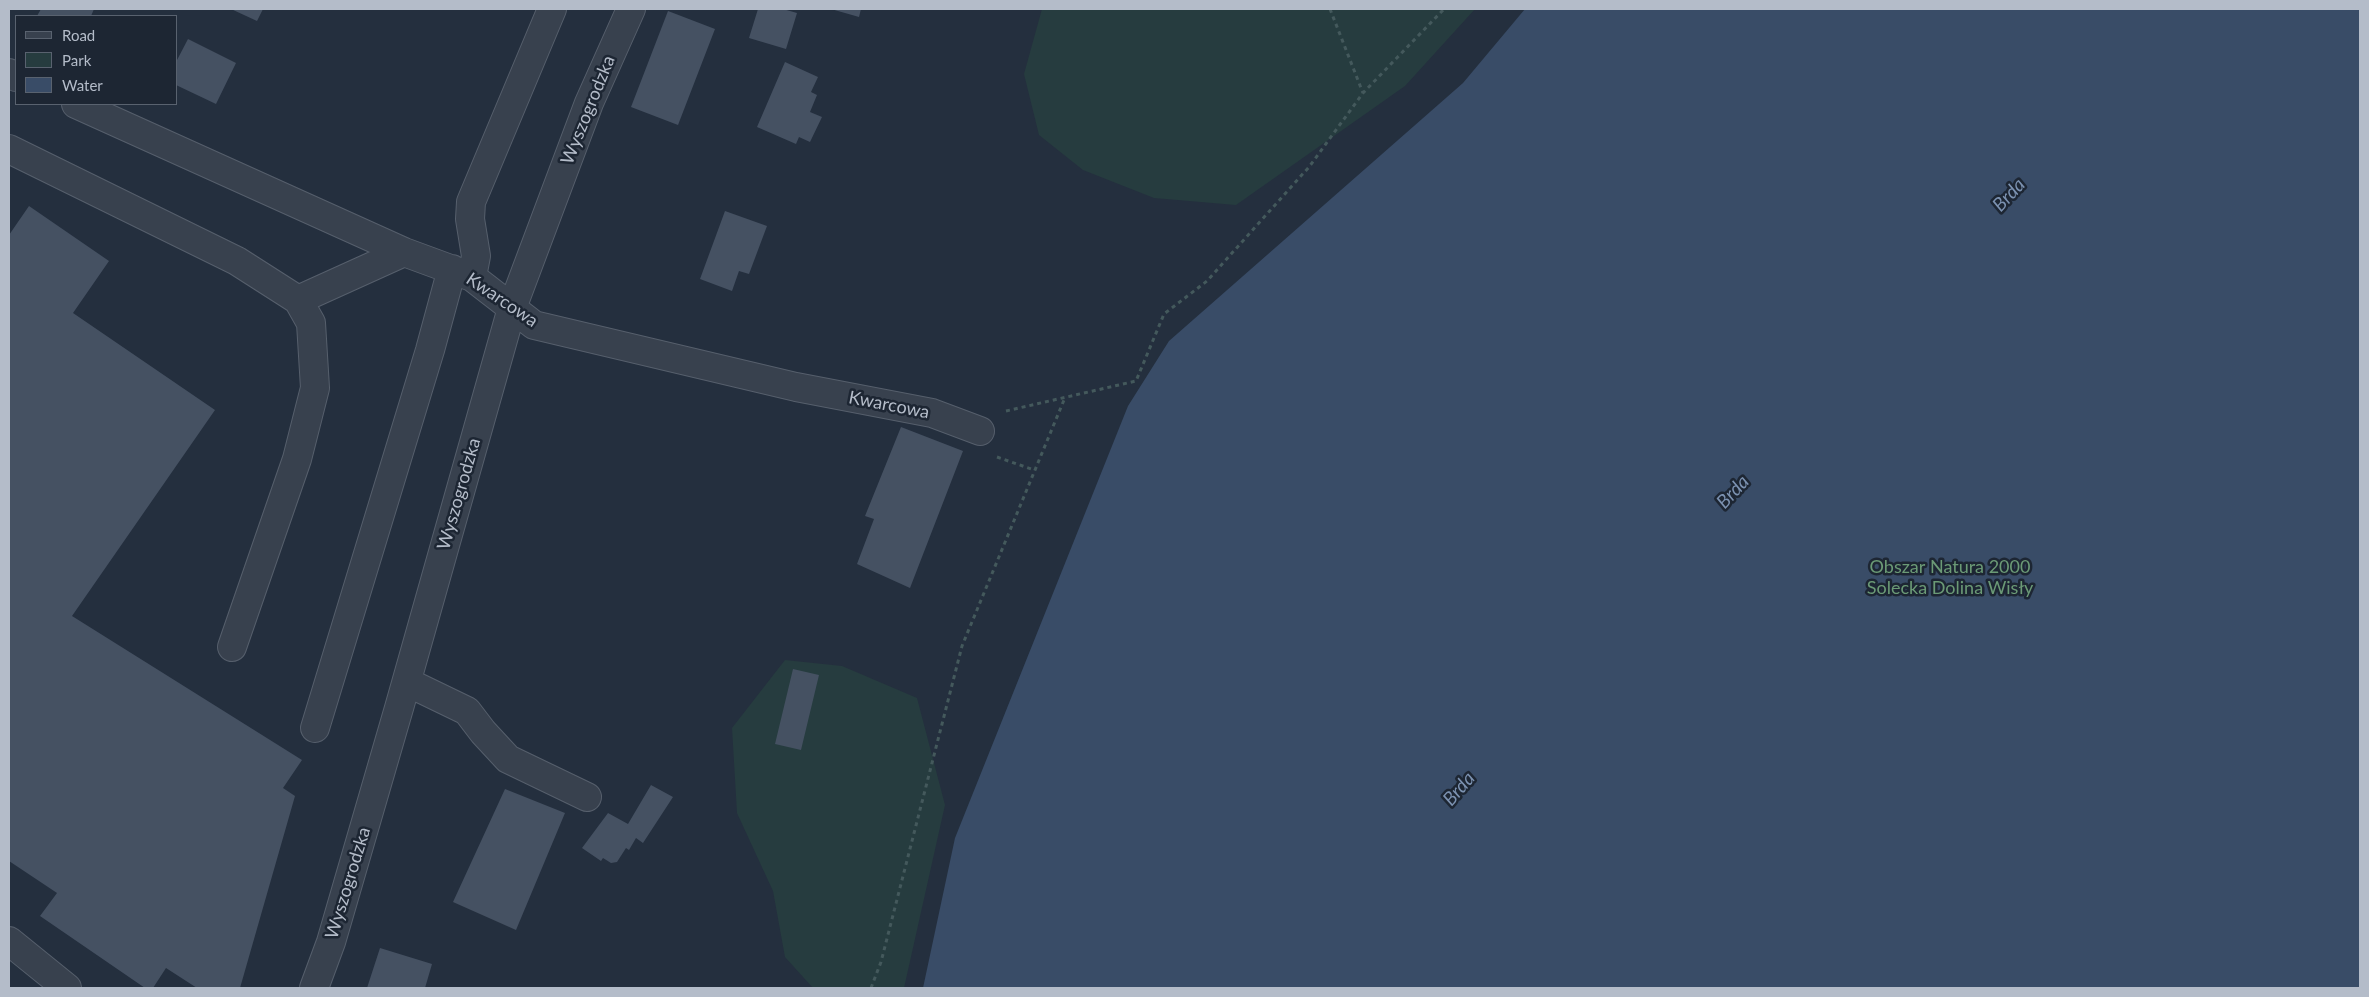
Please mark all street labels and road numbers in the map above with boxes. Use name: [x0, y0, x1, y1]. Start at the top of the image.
street label: Wyszogrodzka: [556, 52, 620, 168]
street label: Kwarcowa: [462, 268, 542, 332]
street label: Kwarcowa: [847, 387, 931, 423]
street label: Wyszogrodzka: [433, 436, 485, 552]
street label: Wyszogrodzka: [321, 825, 375, 941]

